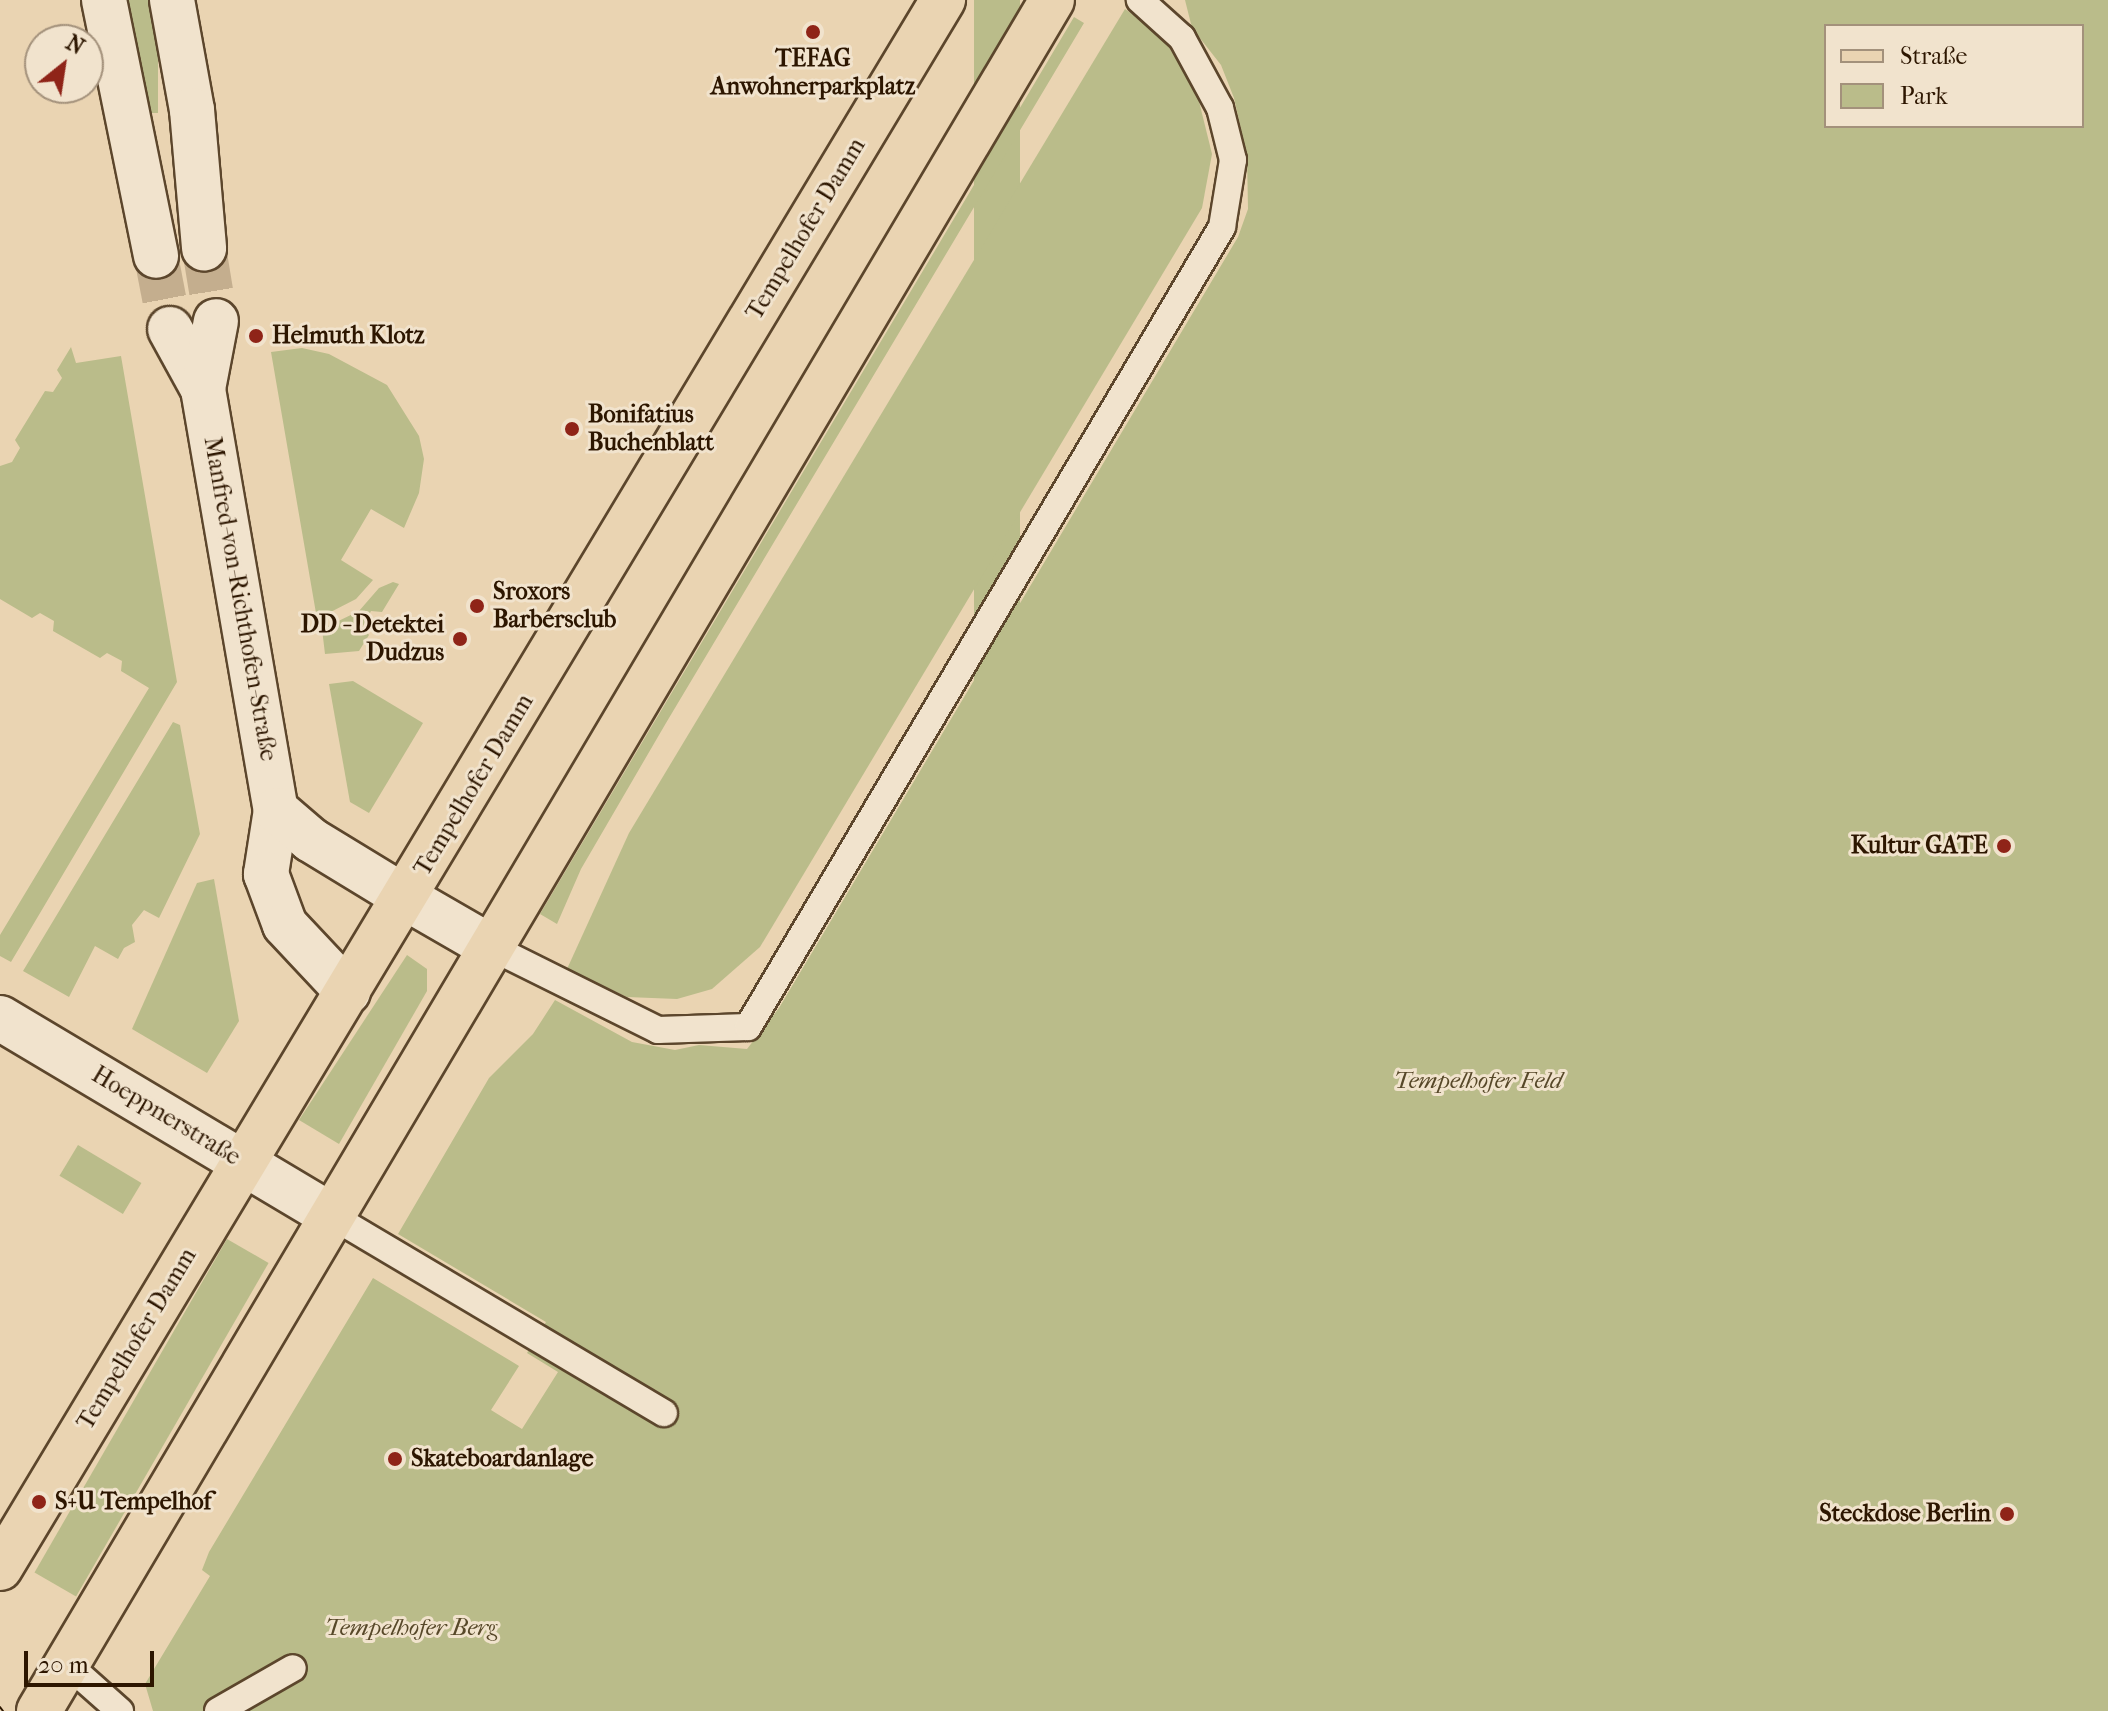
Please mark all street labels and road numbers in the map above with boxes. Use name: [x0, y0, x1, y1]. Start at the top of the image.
street label: Tempelhofer Damm: [740, 133, 872, 325]
street label: Manfred-von-Richthofen-Straße: [197, 435, 283, 763]
street label: Tempelhofer Damm: [408, 689, 540, 881]
street label: Hoeppnerstraße: [86, 1060, 246, 1172]
street label: Tempelhofer Damm: [71, 1243, 203, 1435]

